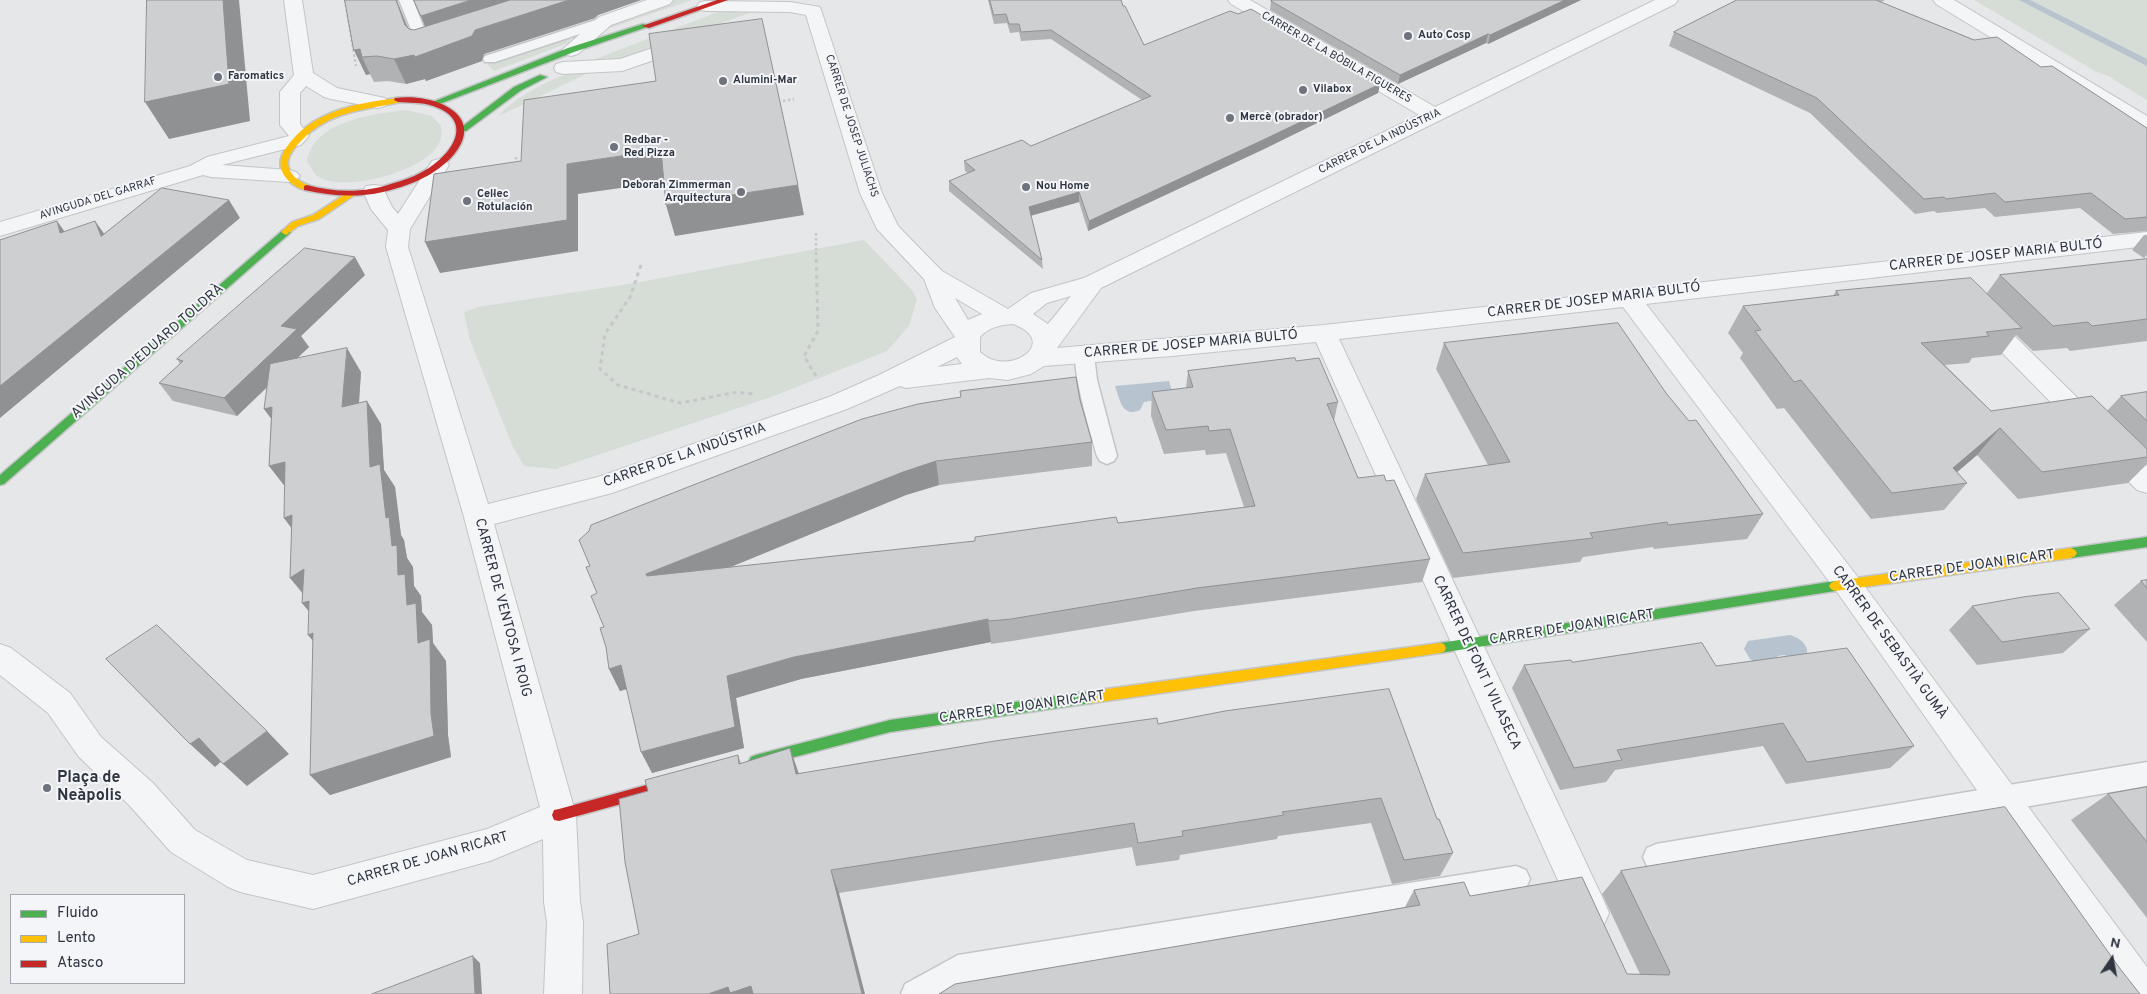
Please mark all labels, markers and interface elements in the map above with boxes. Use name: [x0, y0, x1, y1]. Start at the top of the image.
street label: CARRER DE LA BÒBILA FIGUERES: [1259, 9, 1413, 107]
place label: Auto Cosp: [1418, 29, 1471, 43]
marker: Auto Cosp: [1402, 30, 1414, 42]
street label: CARRER DE JOSEP JULIACHS: [822, 53, 880, 199]
place label: Faromatics: [228, 70, 284, 84]
marker: Faromatics: [212, 71, 224, 83]
place label: Alumini-Mar: [733, 74, 797, 88]
marker: Alumini-Mar: [717, 75, 729, 87]
place label: Vilabox: [1313, 83, 1352, 97]
marker: Vilabox: [1297, 84, 1309, 96]
street label: CARRER DE LA INDÚSTRIA: [1317, 107, 1443, 177]
place label: Mercè (obrador): [1240, 111, 1323, 125]
marker: Mercè (obrador): [1224, 112, 1236, 124]
place label: Redbar - Red Pizza: [624, 134, 675, 160]
marker: Redbar - Red Pizza: [608, 141, 620, 153]
street label: AVINGUDA DEL GARRAF: [38, 175, 158, 223]
place label: Deborah Zimmerman Arquitectura: [622, 179, 731, 205]
place label: Nou Home: [1036, 180, 1089, 194]
marker: Nou Home: [1020, 181, 1032, 193]
marker: Deborah Zimmerman Arquitectura: [735, 186, 747, 198]
place label: Cel·lec Rotulación: [477, 188, 533, 214]
marker: Cel·lec Rotulación: [461, 195, 473, 207]
street label: CARRER DE JOSEP MARIA BULTÓ: [1888, 236, 2104, 276]
street label: CARRER DE JOSEP MARIA BULTÓ: [1486, 280, 1702, 322]
street label: AVINGUDA D'EDUARD TOLDRÀ: [68, 281, 228, 423]
street label: CARRER DE JOSEP MARIA BULTÓ: [1083, 327, 1299, 363]
street label: CARRER DE LA INDÚSTRIA: [601, 420, 769, 492]
street label: CARRER DE VENTOSA I ROIG: [470, 517, 534, 699]
street label: CARRER DE JOAN RICART: [1888, 547, 2056, 587]
street label: CARRER DE SEBASTIÀ GUMÀ: [1828, 563, 1950, 723]
street label: CARRER DE FONT I VILASECA: [1428, 573, 1524, 753]
street label: CARRER DE JOAN RICART: [1488, 607, 1656, 649]
street label: CARRER DE JOAN RICART: [938, 688, 1106, 728]
place label: Plaça de Neàpolis: [57, 769, 122, 807]
marker: Plaça de Neàpolis: [41, 782, 53, 794]
street label: CARRER DE JOAN RICART: [346, 829, 510, 891]
legend: [10, 894, 185, 984]
text: Fluido: [57, 904, 98, 923]
text: Lento: [57, 929, 96, 948]
north arrow: [2087, 934, 2137, 984]
text: N: [2109, 934, 2122, 953]
text: Atasco: [57, 954, 103, 973]

